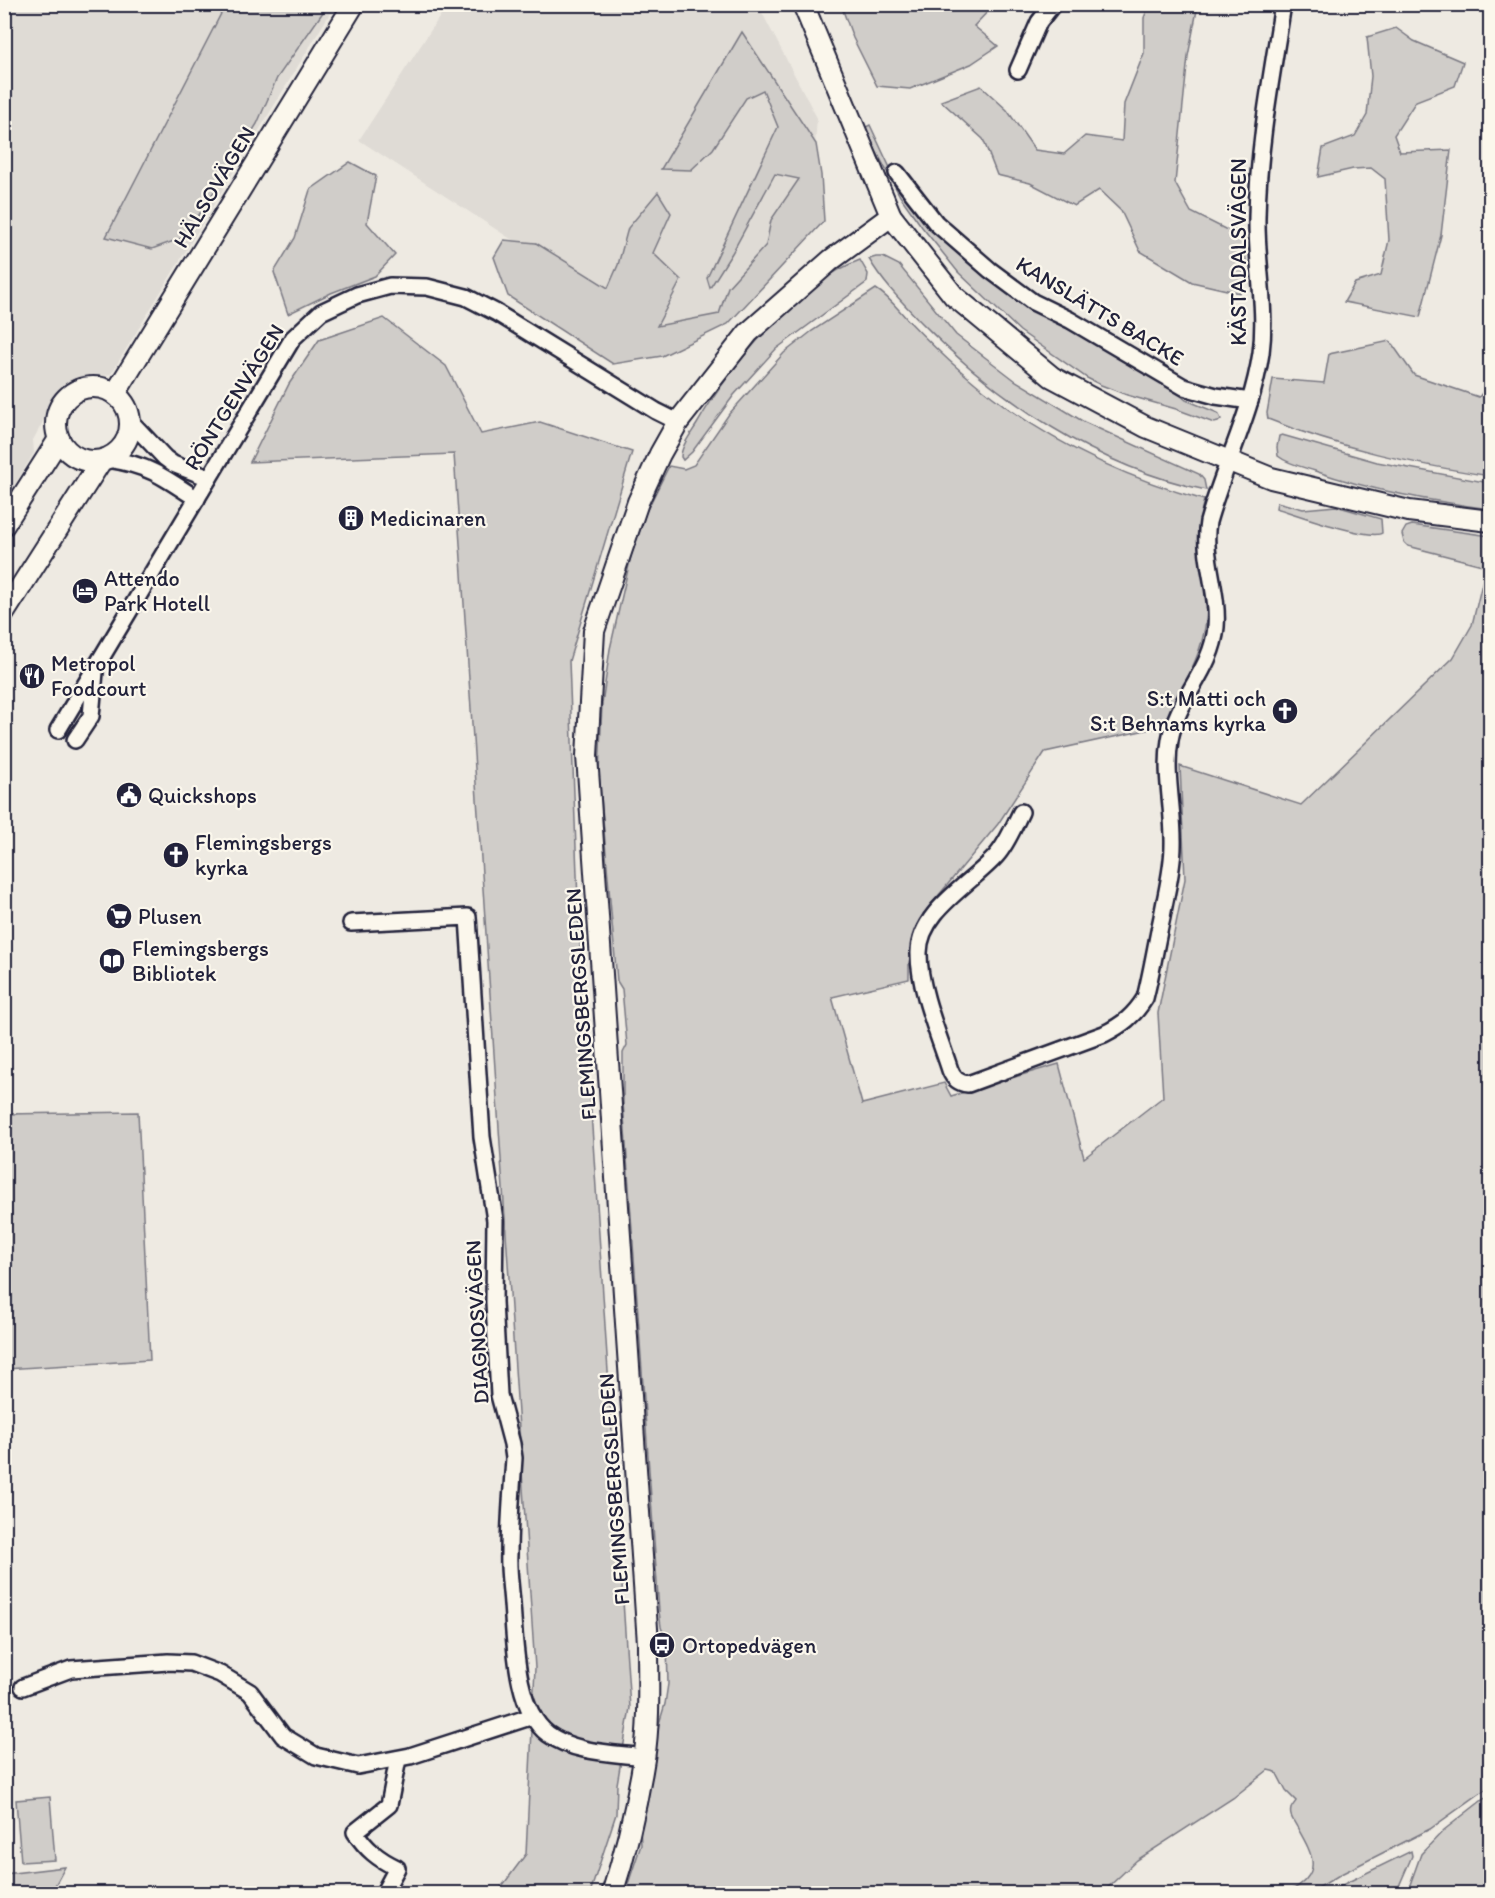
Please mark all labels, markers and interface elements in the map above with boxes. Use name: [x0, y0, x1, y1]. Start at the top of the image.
street label: HÄLSOVÄGEN: [167, 121, 261, 253]
street label: KÄSTADALSVÄGEN: [1225, 158, 1252, 346]
street label: KANSLÄTTS BACKE: [1011, 250, 1189, 372]
street label: RÖNTGENVÄGEN: [178, 319, 290, 475]
building icon: Medicinaren: [336, 503, 366, 533]
place label: Medicinaren: [370, 505, 486, 532]
place label: Attendo Park Hotell: [104, 565, 210, 617]
hotel icon: Attendo Park Hotell: [70, 576, 100, 606]
place label: Metropol Foodcourt: [51, 650, 147, 702]
restaurant icon: Metropol Foodcourt: [17, 661, 47, 691]
place label: S:t Matti och S:t Behnams kyrka: [1090, 685, 1267, 737]
church icon: S:t Matti och S:t Behnams kyrka: [1270, 696, 1300, 726]
public building icon: Quickshops: [114, 780, 144, 810]
place label: Quickshops: [148, 782, 257, 809]
place label: Flemingsbergs kyrka: [195, 829, 332, 881]
church icon: Flemingsbergs kyrka: [161, 840, 191, 870]
street label: FLEMINGSBERGSLEDEN: [559, 887, 603, 1121]
supermarket icon: Plusen: [104, 901, 134, 931]
place label: Plusen: [138, 903, 202, 930]
place label: Flemingsbergs Bibliotek: [132, 935, 269, 987]
library icon: Flemingsbergs Bibliotek: [97, 946, 127, 976]
street label: DIAGNOSVÄGEN: [459, 1239, 495, 1405]
street label: FLEMINGSBERGSLEDEN: [592, 1372, 636, 1606]
bus stop icon: Ortopedvägen: [647, 1630, 677, 1660]
place label: Ortopedvägen: [682, 1632, 817, 1659]

